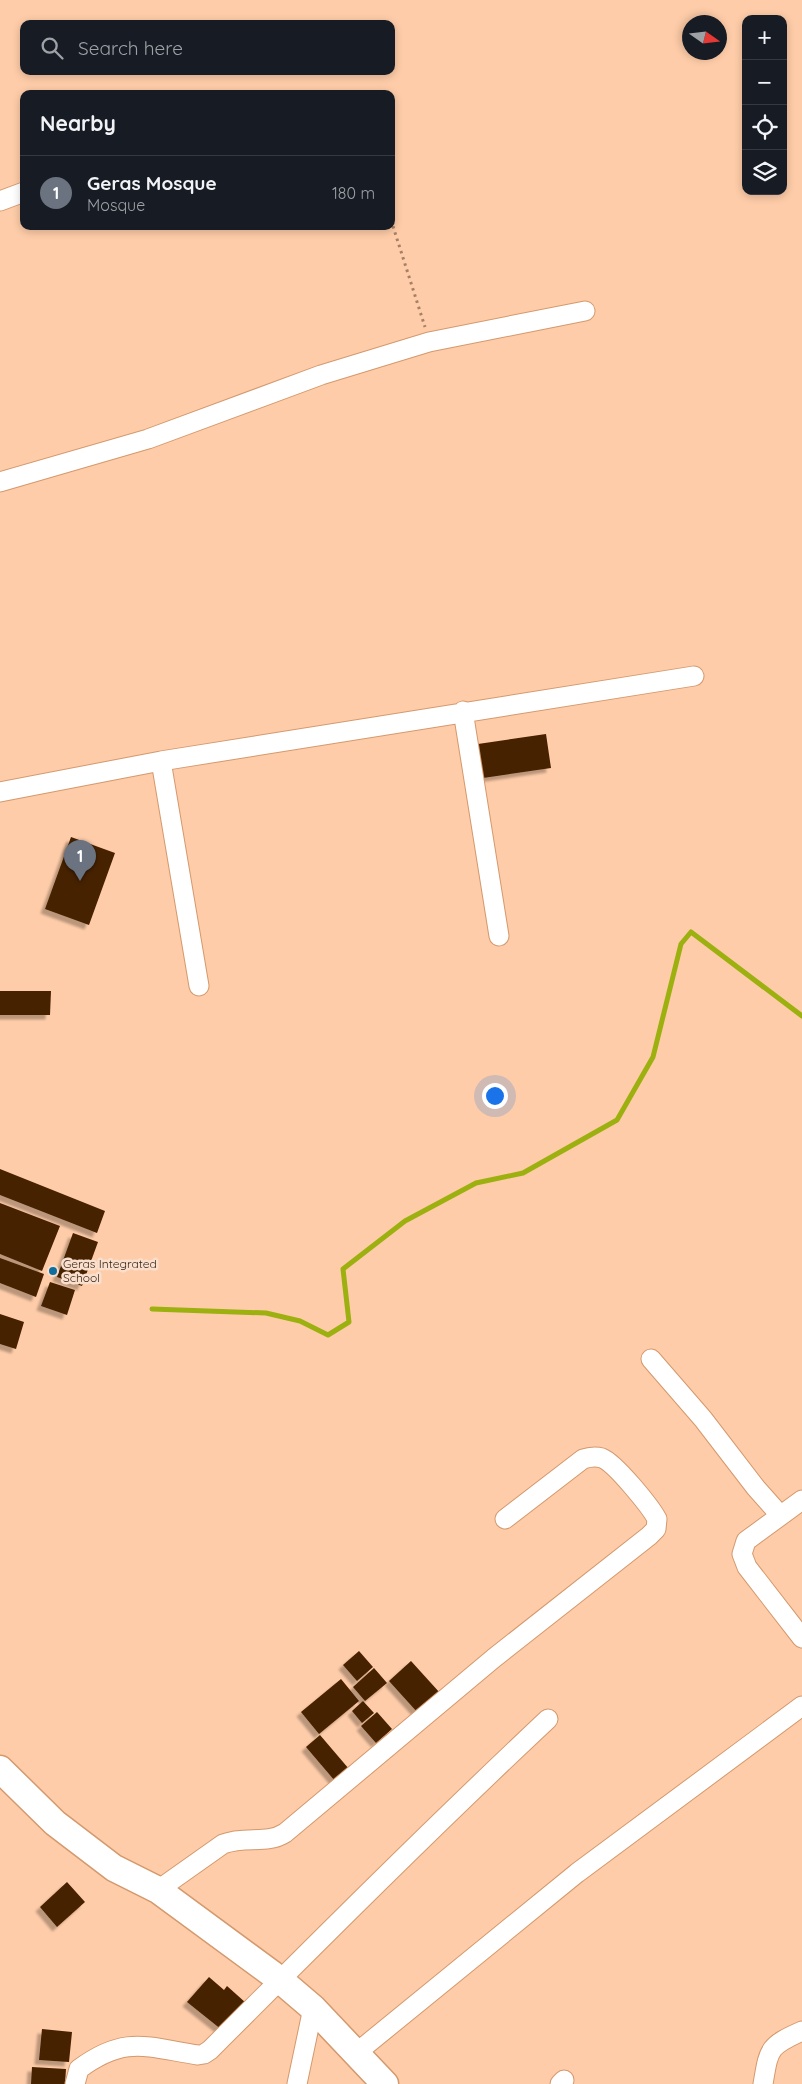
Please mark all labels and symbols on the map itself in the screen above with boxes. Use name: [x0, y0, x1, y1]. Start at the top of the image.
north arrow: [682, 15, 727, 60]
pin: 1: [64, 840, 96, 881]
your location: [482, 1083, 508, 1109]
place label: Geras Integrated School: [63, 1256, 157, 1285]
marker: Geras Integrated School: [47, 1265, 59, 1277]

